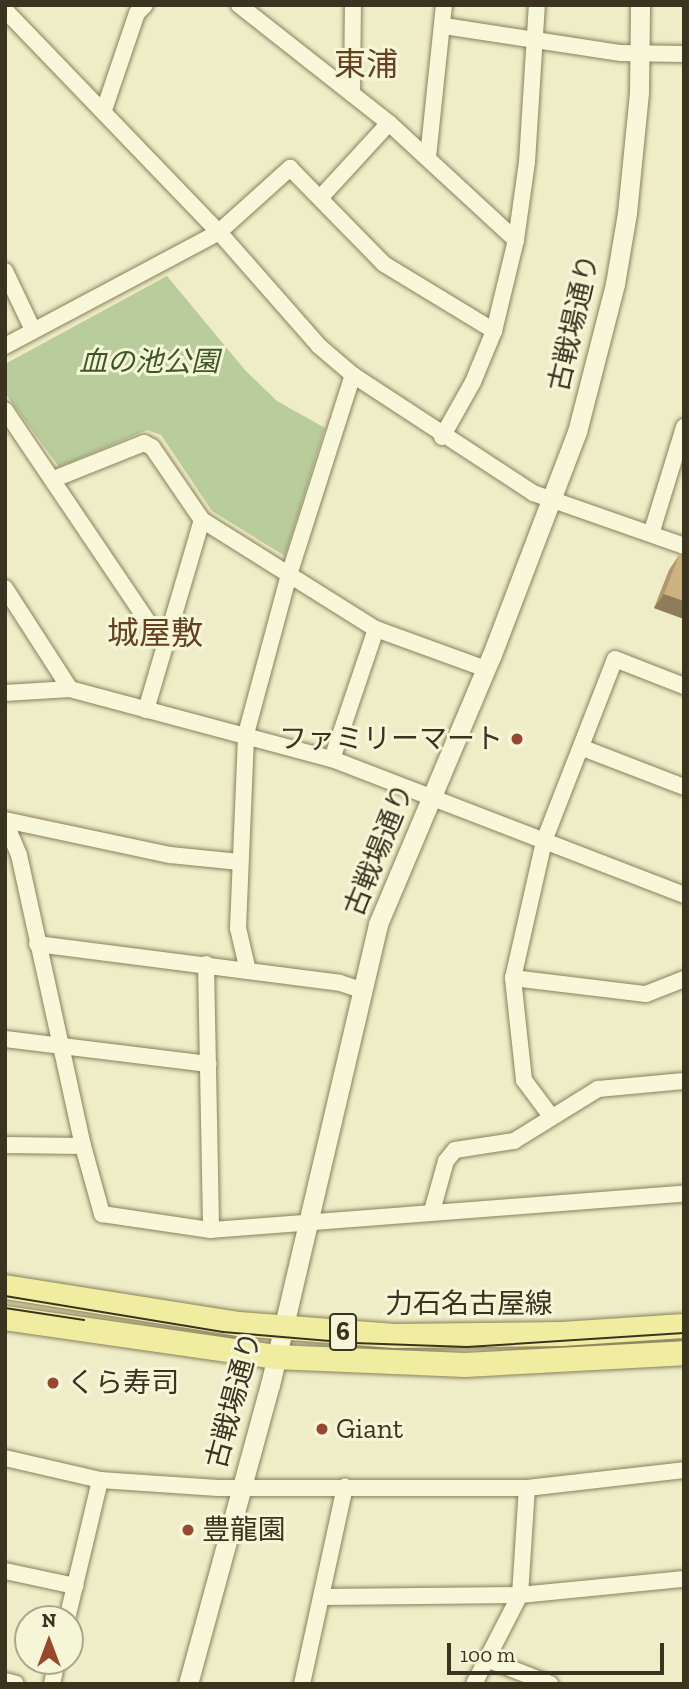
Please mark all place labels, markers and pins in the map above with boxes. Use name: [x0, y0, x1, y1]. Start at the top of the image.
place label: ファミリーマート: [279, 722, 503, 756]
marker: ファミリーマート: [509, 731, 525, 747]
place label: くら寿司: [67, 1366, 179, 1400]
marker: くら寿司: [45, 1375, 61, 1391]
place label: Giant: [336, 1412, 403, 1446]
marker: Giant: [314, 1421, 330, 1437]
place label: 豊龍園: [202, 1513, 286, 1547]
marker: 豊龍園: [180, 1522, 196, 1538]

